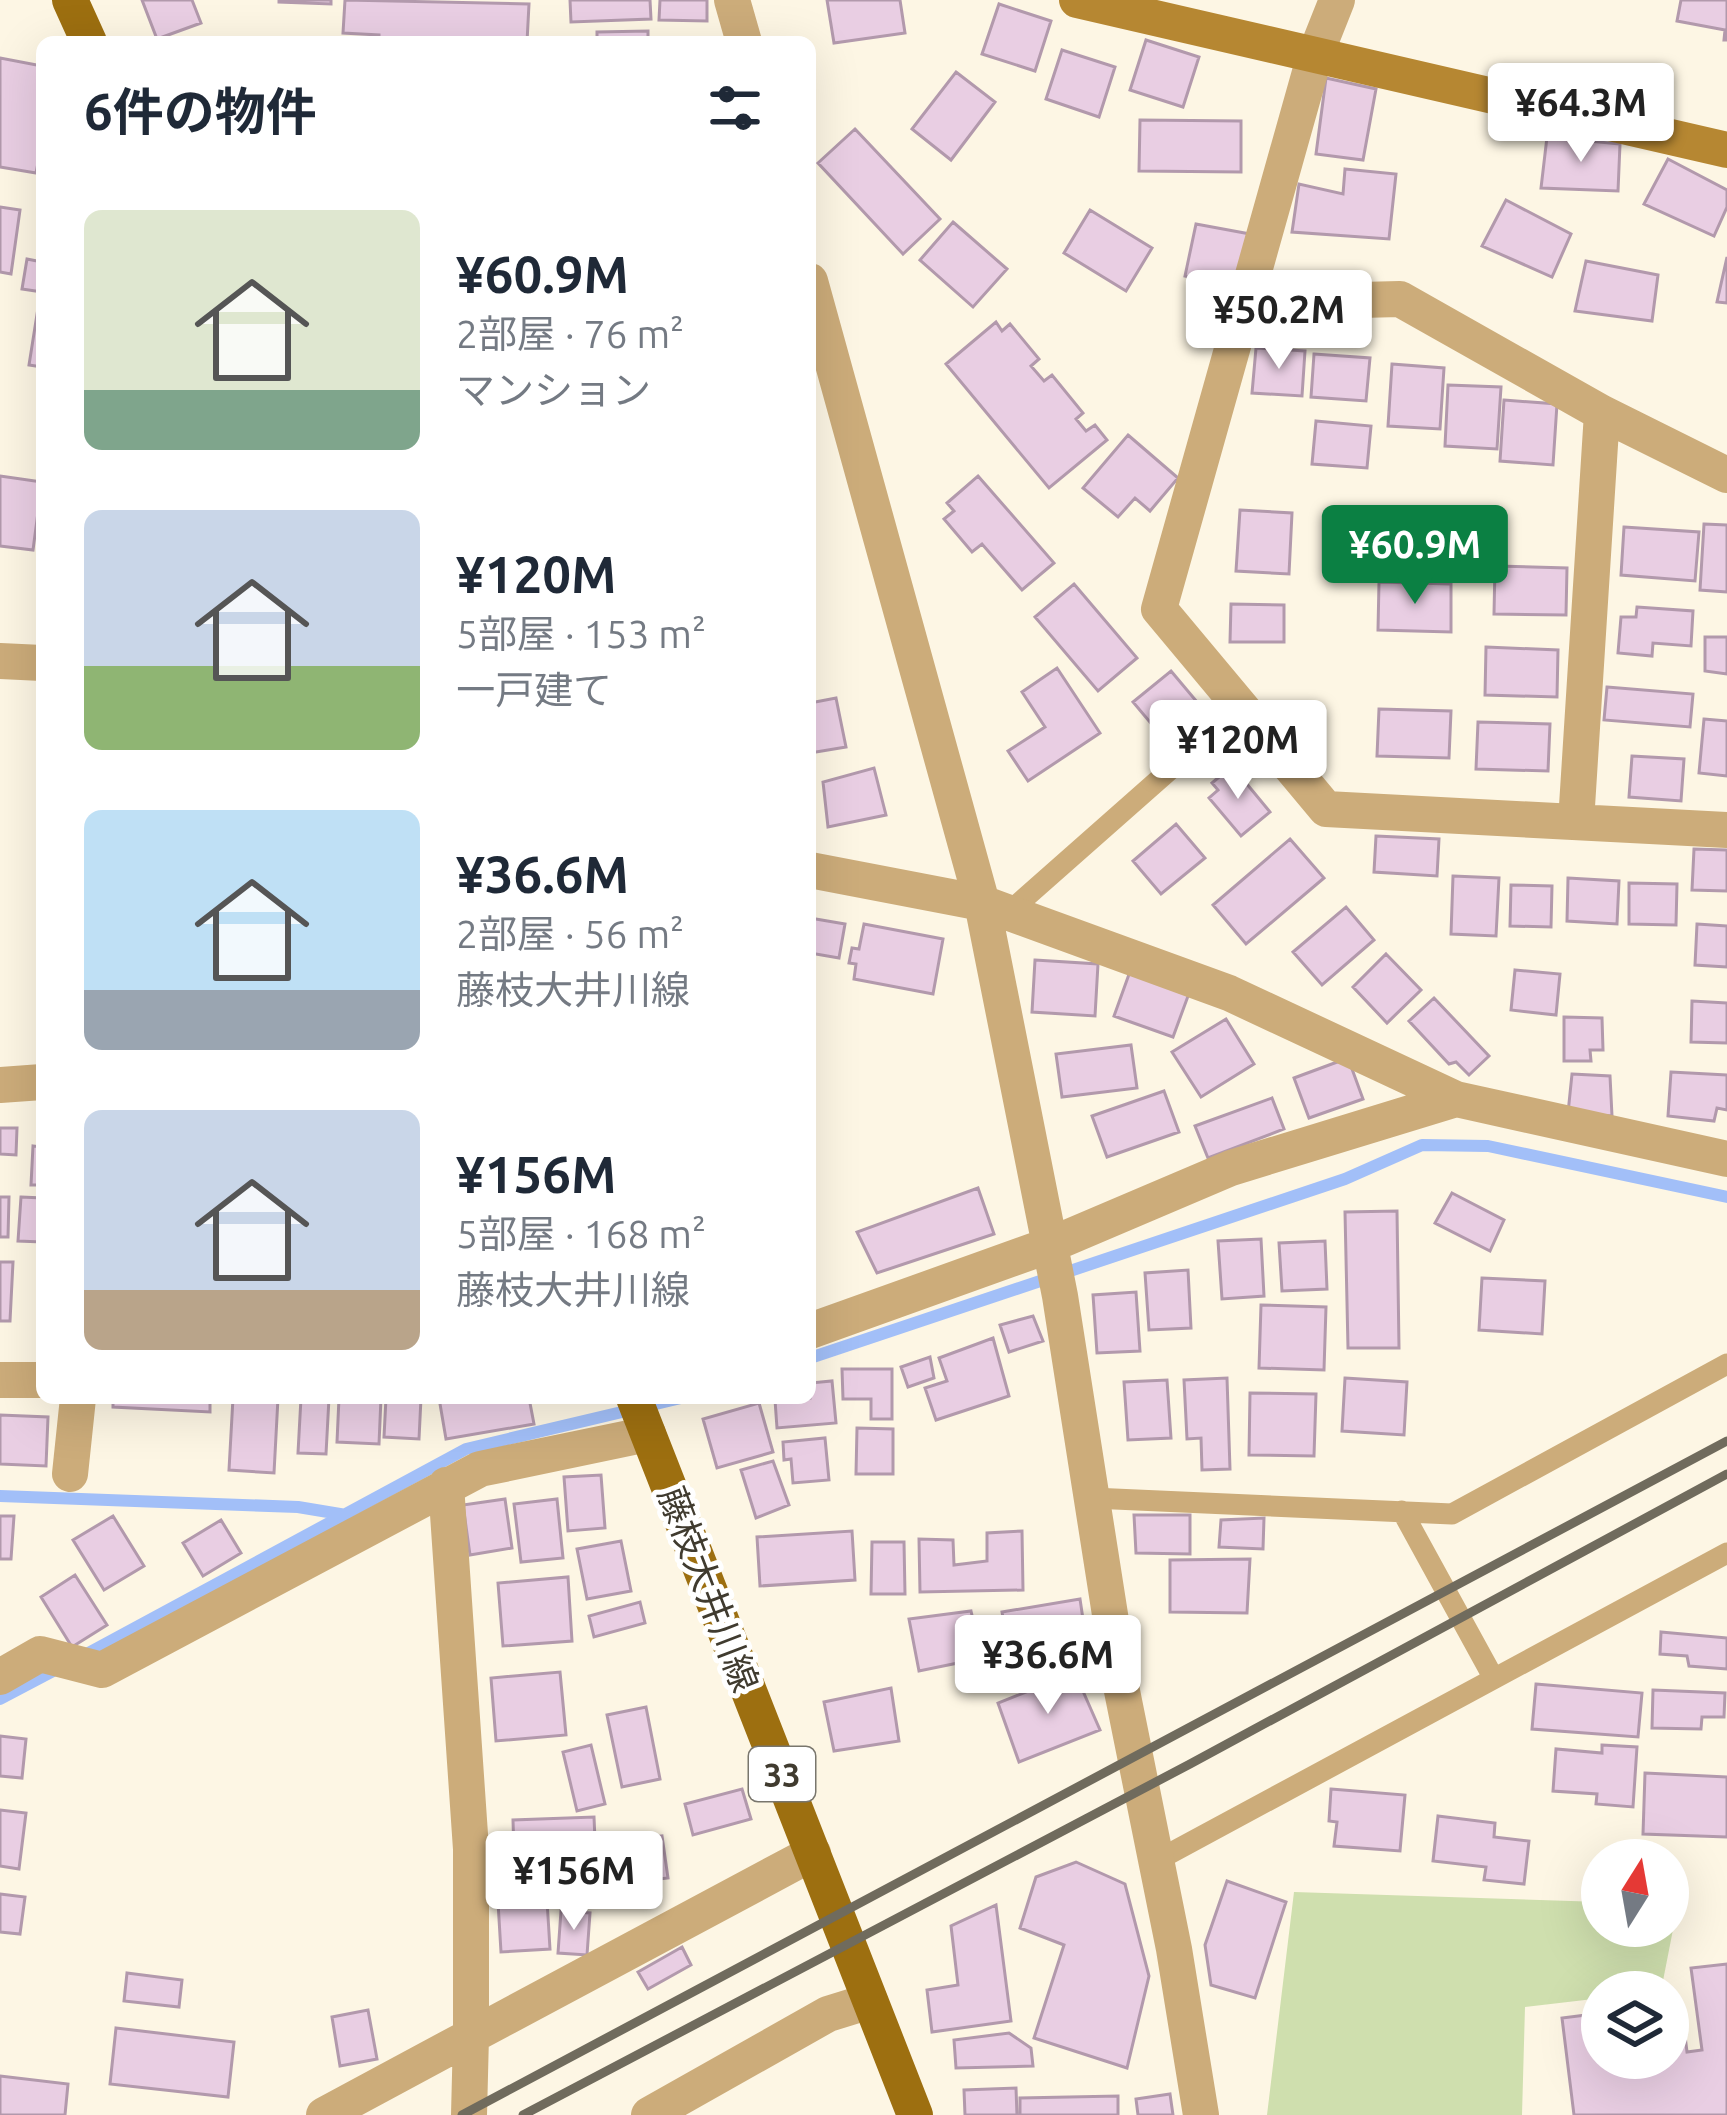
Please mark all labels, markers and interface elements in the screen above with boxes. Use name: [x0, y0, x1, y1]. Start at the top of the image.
pin: ¥64.3M: [1483, 63, 1679, 165]
icon: filters: [702, 75, 768, 141]
text: ¥64.3M: [1515, 80, 1647, 123]
text: 6件の物件: [84, 82, 317, 140]
text: ¥60.9M: [456, 245, 629, 303]
icon: home: [180, 258, 324, 402]
pin: ¥50.2M: [1181, 270, 1377, 372]
text: ¥50.2M: [1213, 287, 1345, 330]
text: 2部屋 · 76 m²: [456, 312, 684, 355]
text: マンション: [456, 368, 651, 411]
pin: ¥60.9M: [1317, 505, 1513, 607]
text: ¥60.9M: [1349, 522, 1481, 565]
text: ¥120M: [456, 545, 616, 603]
icon: home: [180, 558, 324, 702]
text: 5部屋 · 153 m²: [456, 612, 706, 655]
text: 一戸建て: [456, 668, 612, 711]
pin: ¥120M: [1154, 700, 1322, 802]
text: ¥120M: [1177, 717, 1299, 760]
text: ¥36.6M: [456, 845, 629, 903]
icon: home: [180, 858, 324, 1002]
text: 2部屋 · 56 m²: [456, 912, 684, 955]
text: 藤枝大井川線: [456, 968, 690, 1011]
text: ¥156M: [456, 1145, 616, 1203]
icon: home: [180, 1158, 324, 1302]
text: 5部屋 · 168 m²: [456, 1212, 706, 1255]
text: 藤枝大井川線: [456, 1268, 690, 1311]
street label: 藤枝大井川線: [651, 1481, 767, 1697]
pin: ¥36.6M: [950, 1615, 1146, 1717]
text: ¥36.6M: [982, 1632, 1114, 1675]
road number: 33: [749, 1747, 815, 1801]
pin: ¥156M: [490, 1831, 658, 1933]
north arrow: [1581, 1839, 1689, 1947]
map controls: [1581, 1839, 1689, 2079]
text: ¥156M: [513, 1848, 635, 1891]
button: layers: [1581, 1971, 1689, 2079]

